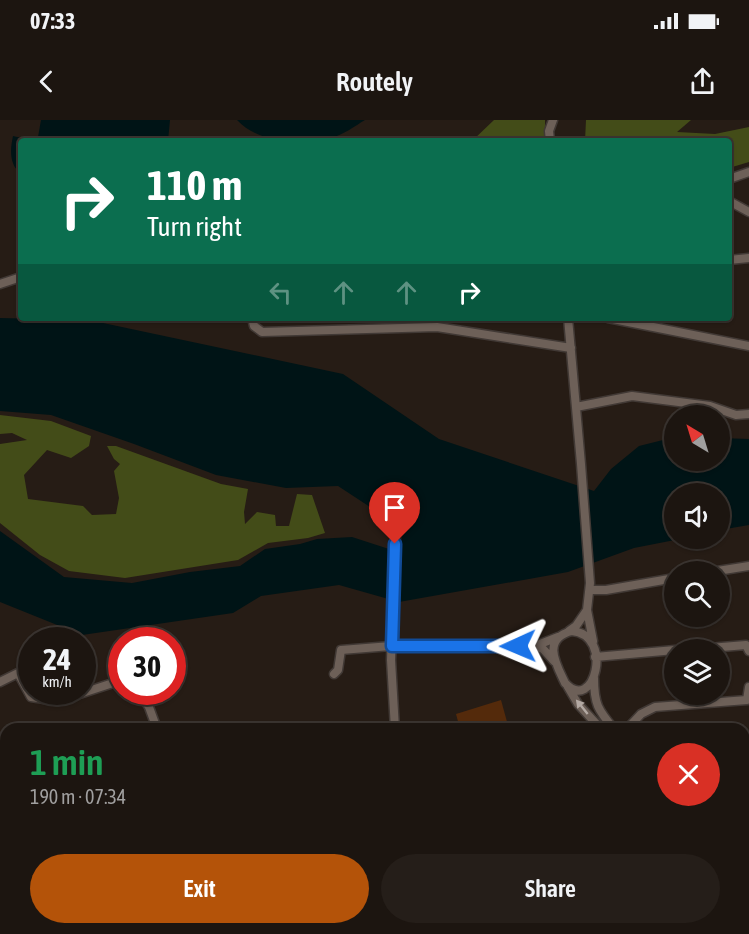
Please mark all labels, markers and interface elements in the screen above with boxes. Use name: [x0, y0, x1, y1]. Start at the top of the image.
text: 07:33: [30, 8, 75, 34]
icon: back: [30, 65, 63, 98]
icon: share: [686, 65, 719, 98]
text: Routely: [336, 66, 413, 97]
text: 110 m: [147, 161, 242, 209]
icon: right: [48, 162, 126, 240]
text: Turn right: [147, 211, 242, 242]
icon: left: [264, 276, 297, 309]
icon: ahead: [327, 276, 360, 309]
icon: ahead: [390, 276, 423, 309]
icon: right: [453, 276, 486, 309]
north arrow: [664, 405, 730, 471]
map controls: [664, 405, 730, 705]
pin: [369, 482, 420, 544]
button: sound: [664, 483, 730, 549]
icon: arrive: [378, 491, 411, 524]
button: search: [664, 561, 730, 627]
position arrow: [486, 614, 550, 678]
speed limit sign: 30: [108, 627, 186, 705]
button: layers: [664, 639, 730, 705]
text: 24: [43, 642, 71, 676]
text: km/h: [42, 673, 72, 690]
one-way arrow: [575, 699, 588, 715]
text: 1 min: [30, 741, 104, 783]
button: close: [657, 743, 720, 806]
text: 190 m · 07:34: [30, 785, 126, 808]
button: Exit: [30, 854, 369, 923]
button: Share: [381, 854, 720, 923]

